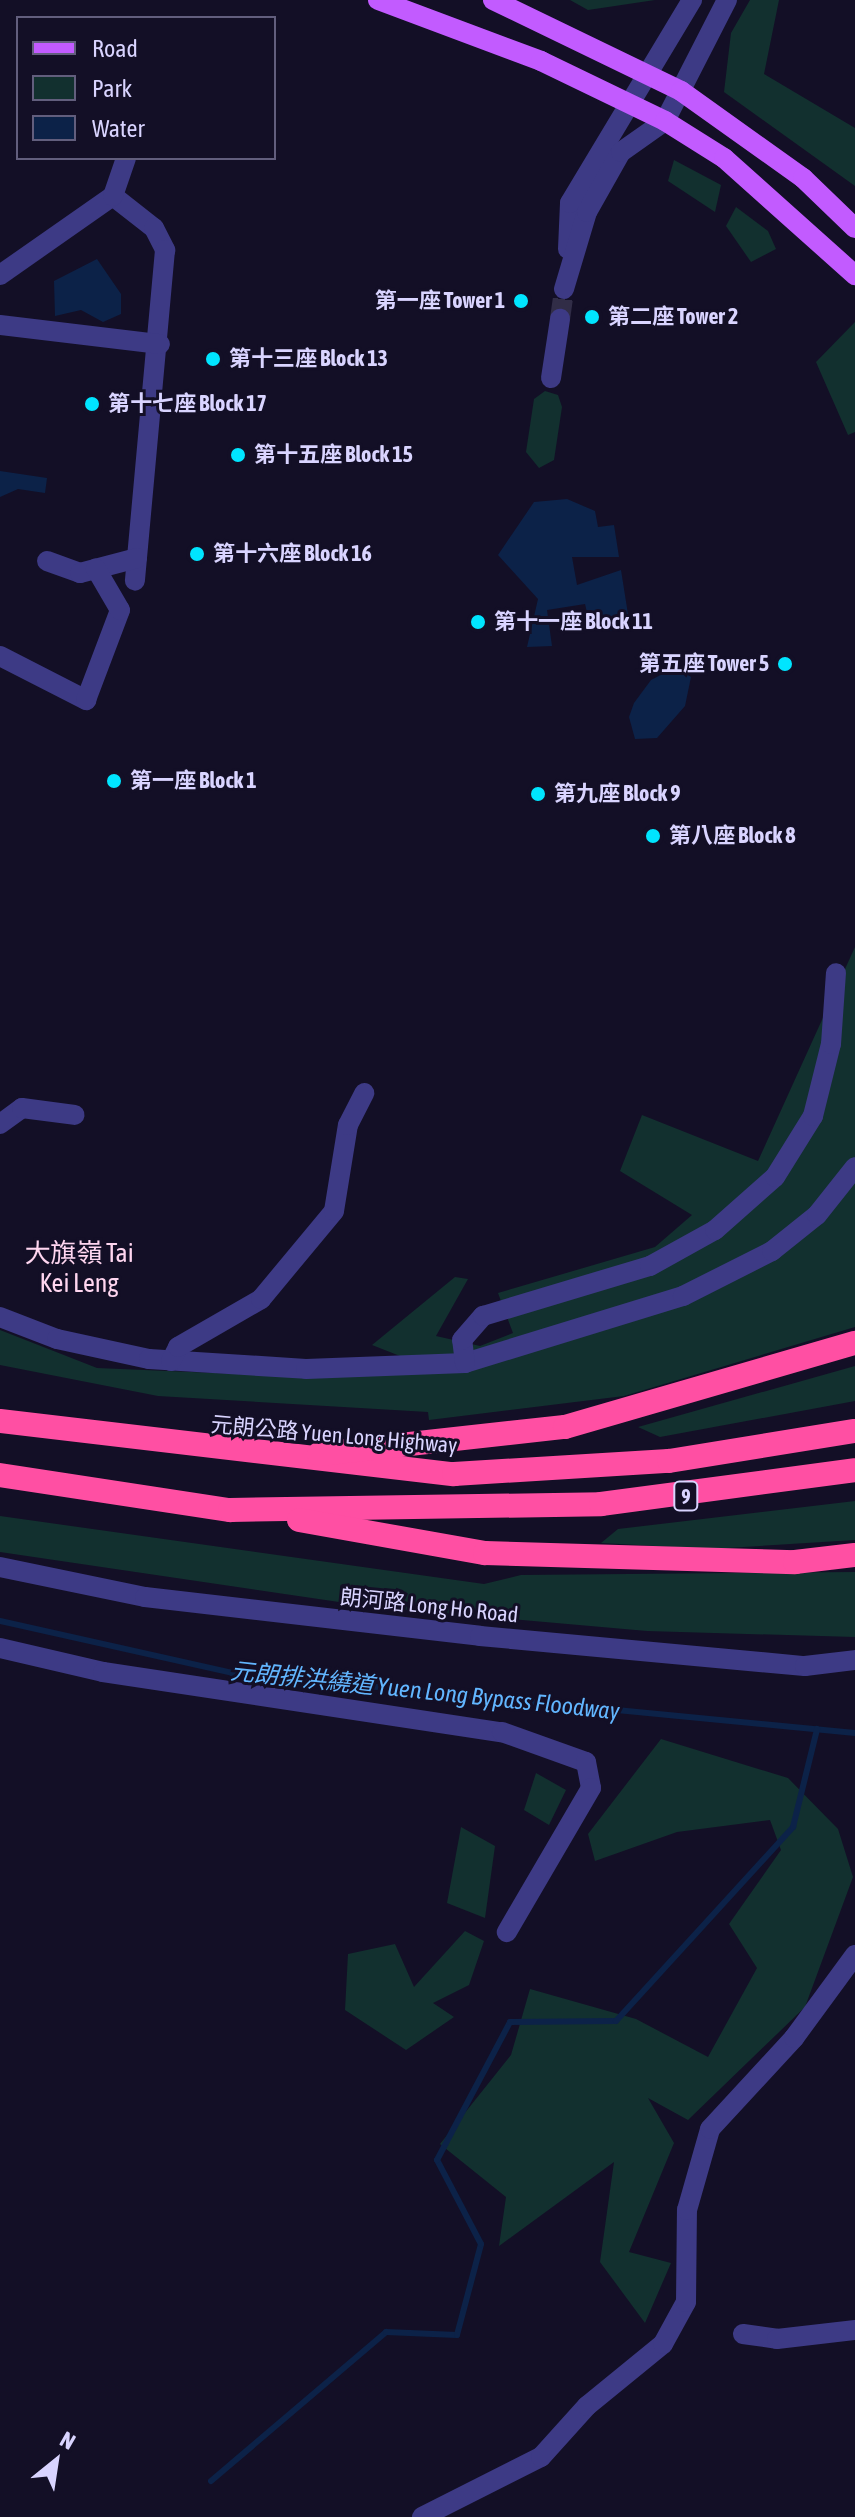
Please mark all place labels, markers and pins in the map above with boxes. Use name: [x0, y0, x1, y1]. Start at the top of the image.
place label: 第一座 Tower 1: [375, 288, 505, 314]
marker: 第一座 Tower 1: [512, 292, 530, 310]
place label: 第二座 Tower 2: [608, 304, 738, 330]
marker: 第二座 Tower 2: [583, 308, 601, 326]
place label: 第十三座 Block 13: [229, 346, 388, 372]
marker: 第十三座 Block 13: [204, 350, 222, 368]
place label: 第十七座 Block 17: [108, 391, 267, 417]
marker: 第十七座 Block 17: [83, 395, 101, 413]
place label: 第十五座 Block 15: [254, 442, 413, 468]
marker: 第十五座 Block 15: [229, 446, 247, 464]
place label: 第十六座 Block 16: [213, 541, 372, 567]
marker: 第十六座 Block 16: [188, 545, 206, 563]
place label: 第十一座 Block 11: [494, 609, 653, 635]
marker: 第十一座 Block 11: [469, 613, 487, 631]
place label: 第五座 Tower 5: [639, 651, 769, 677]
marker: 第五座 Tower 5: [776, 655, 794, 673]
place label: 第一座 Block 1: [130, 768, 257, 794]
marker: 第一座 Block 1: [105, 772, 123, 790]
place label: 第九座 Block 9: [554, 781, 681, 807]
marker: 第九座 Block 9: [529, 785, 547, 803]
place label: 第八座 Block 8: [669, 823, 796, 849]
marker: 第八座 Block 8: [644, 827, 662, 845]

